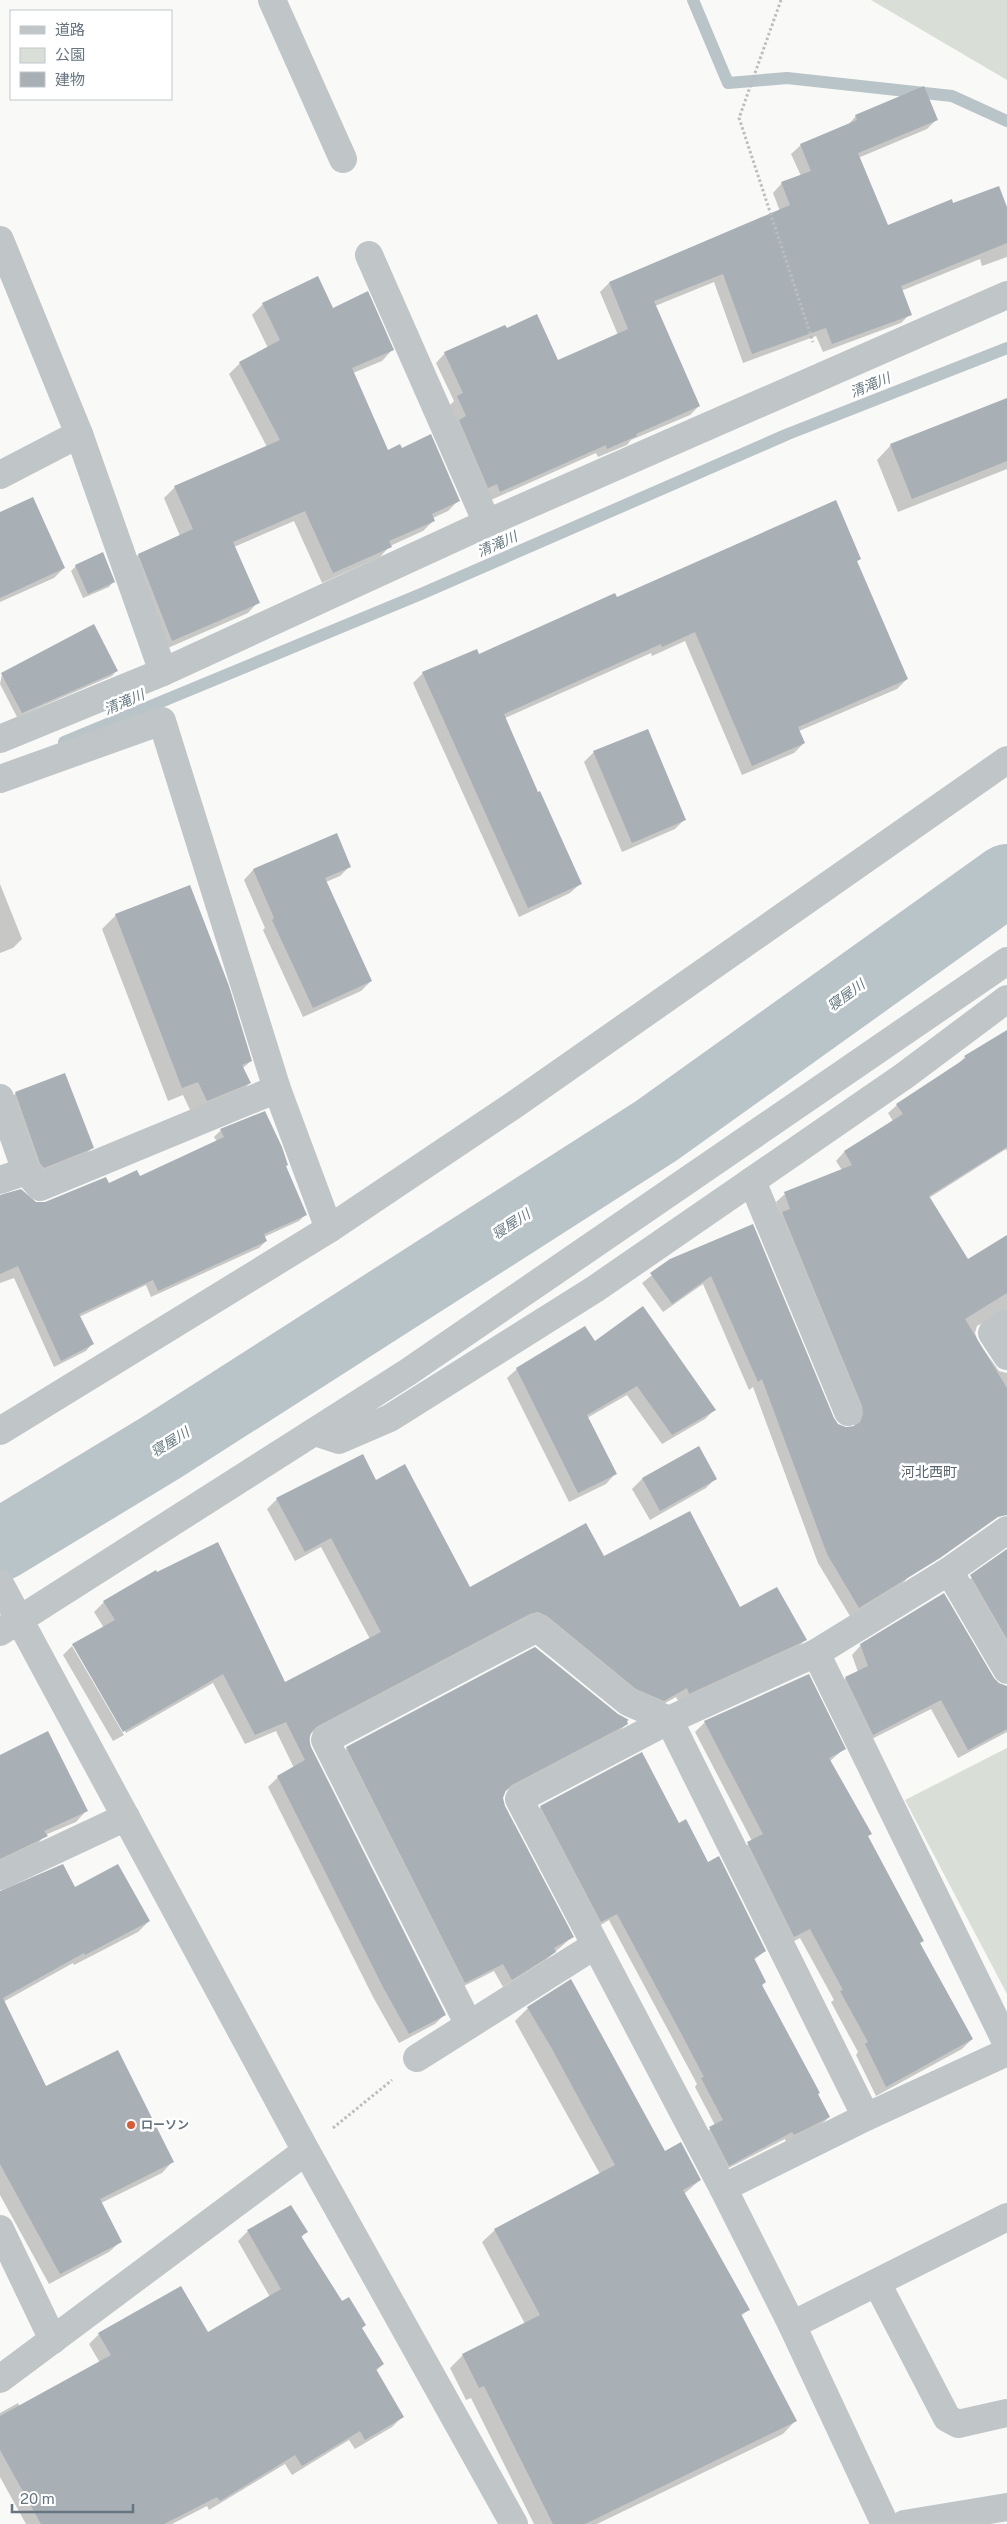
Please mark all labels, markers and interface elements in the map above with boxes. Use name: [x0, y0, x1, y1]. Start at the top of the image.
legend: [10, 10, 172, 100]
text: 道路: [55, 21, 85, 38]
text: 公園: [55, 46, 85, 63]
text: 建物: [55, 71, 85, 88]
water label: 清滝川: [848, 369, 894, 400]
water label: 清滝川: [475, 527, 521, 560]
water label: 清滝川: [102, 686, 148, 718]
water label: 寝屋川: [824, 975, 869, 1014]
water label: 寝屋川: [489, 1205, 535, 1242]
water label: 寝屋川: [148, 1423, 194, 1460]
district label: 河北西町: [901, 1464, 957, 1480]
place label: ローソン: [141, 2118, 189, 2132]
marker: ローソン: [125, 2119, 137, 2131]
scale bar: [12, 2482, 134, 2514]
text: 20 m: [20, 2490, 55, 2507]

